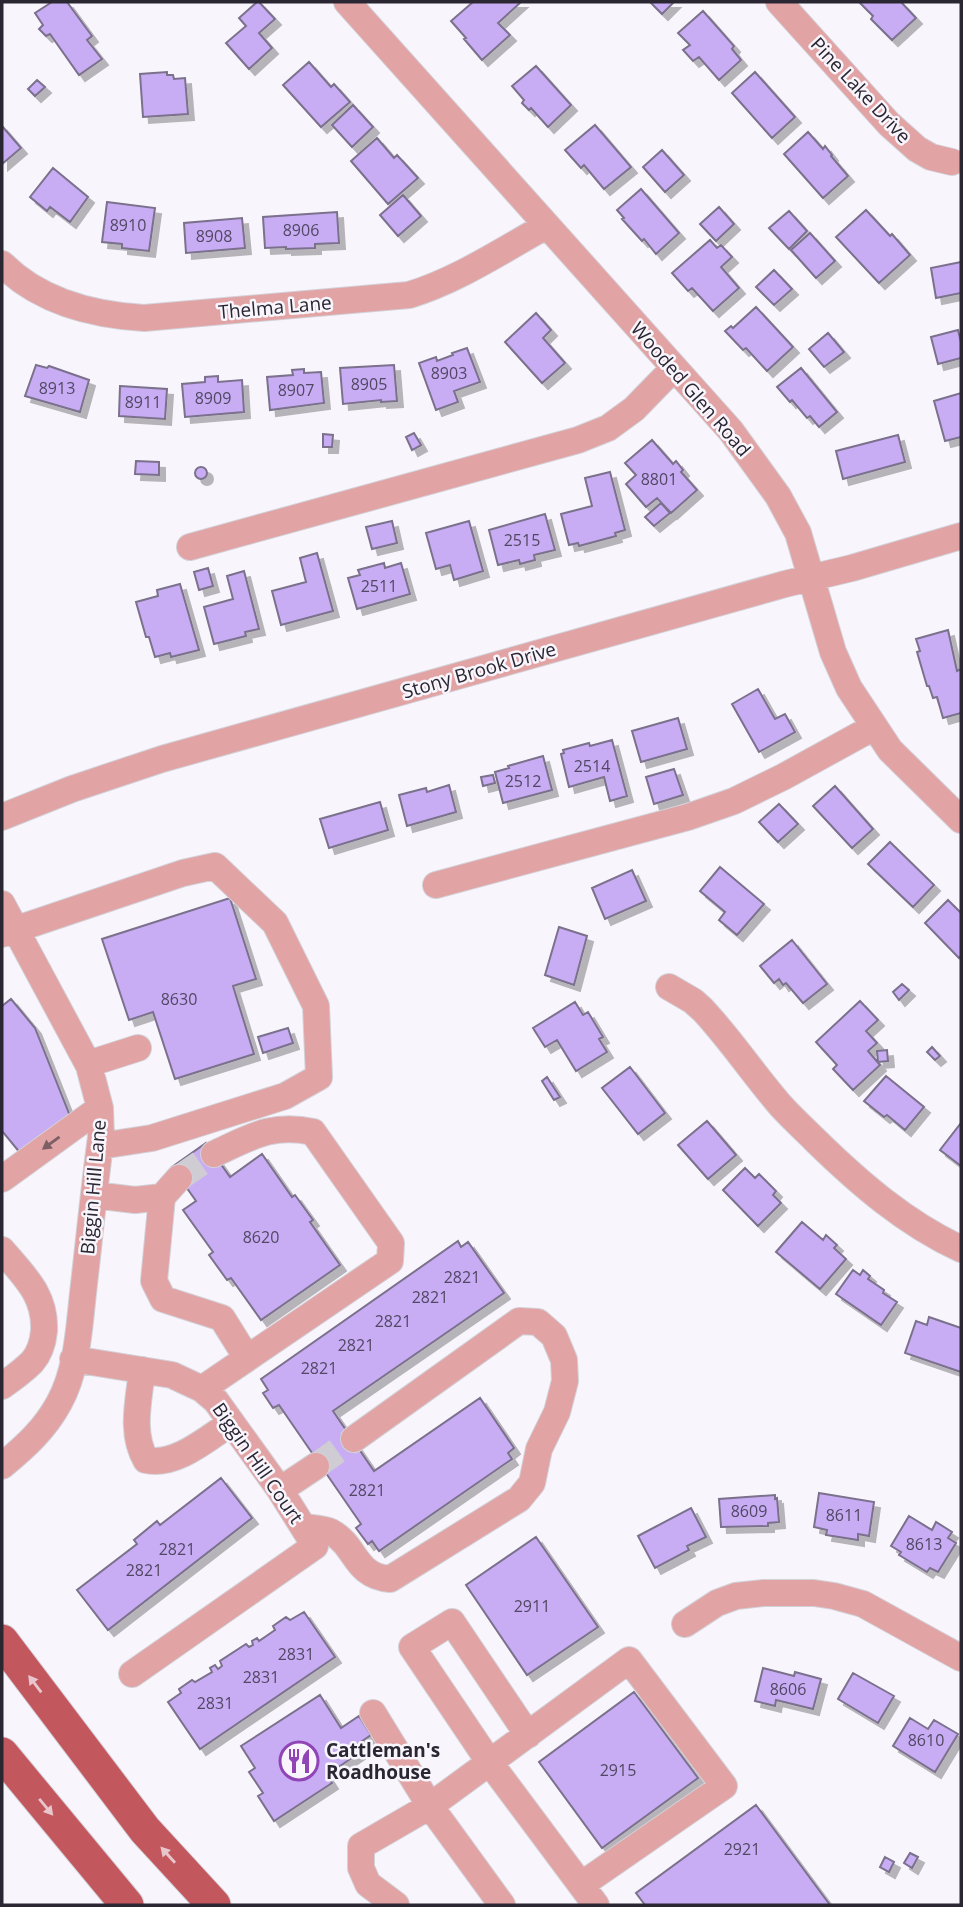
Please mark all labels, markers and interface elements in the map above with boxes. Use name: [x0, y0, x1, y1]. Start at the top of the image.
street label: Pine Lake Drive: [805, 31, 917, 149]
house number: 8910: [110, 214, 146, 236]
house number: 8906: [283, 219, 319, 241]
house number: 8908: [196, 225, 232, 247]
street label: Thelma Lane: [217, 289, 333, 325]
street label: Wooded Glen Road: [625, 316, 757, 462]
house number: 8903: [431, 362, 467, 384]
house number: 8905: [351, 373, 387, 395]
house number: 8913: [39, 377, 75, 399]
house number: 8907: [278, 379, 314, 401]
house number: 8909: [195, 387, 231, 409]
house number: 8911: [125, 391, 161, 413]
house number: 8801: [641, 468, 677, 490]
house number: 2515: [504, 529, 540, 551]
house number: 2511: [361, 575, 397, 597]
street label: Stony Brook Drive: [399, 636, 559, 704]
house number: 2514: [574, 755, 610, 777]
house number: 2512: [505, 770, 541, 792]
house number: 8630: [161, 988, 197, 1010]
street label: Biggin Hill Lane: [74, 1119, 112, 1255]
one-way arrow: [42, 1136, 60, 1150]
house number: 8620: [243, 1226, 279, 1248]
house number: 2821: [444, 1266, 480, 1288]
house number: 2821: [412, 1286, 448, 1308]
house number: 2821: [375, 1310, 411, 1332]
house number: 2821: [338, 1334, 374, 1356]
house number: 2821: [301, 1357, 337, 1379]
street label: Biggin Hill Court: [207, 1397, 310, 1529]
house number: 2821: [349, 1479, 385, 1501]
house number: 8609: [731, 1500, 767, 1522]
house number: 8611: [826, 1504, 862, 1526]
house number: 8613: [906, 1533, 942, 1555]
house number: 2821: [159, 1538, 195, 1560]
house number: 2821: [126, 1559, 162, 1581]
house number: 2911: [514, 1595, 550, 1617]
house number: 2831: [278, 1643, 314, 1665]
house number: 2831: [243, 1666, 279, 1688]
one-way arrow: [27, 1676, 42, 1694]
house number: 8606: [770, 1678, 806, 1700]
house number: 2831: [197, 1692, 233, 1714]
house number: 8610: [908, 1729, 944, 1751]
place label: Cattleman's Roadhouse: [326, 1737, 440, 1785]
restaurant icon: Cattleman's Roadhouse: [278, 1740, 320, 1782]
house number: 2915: [600, 1759, 636, 1781]
one-way arrow: [38, 1798, 53, 1815]
house number: 2921: [724, 1838, 760, 1860]
one-way arrow: [160, 1847, 176, 1864]

